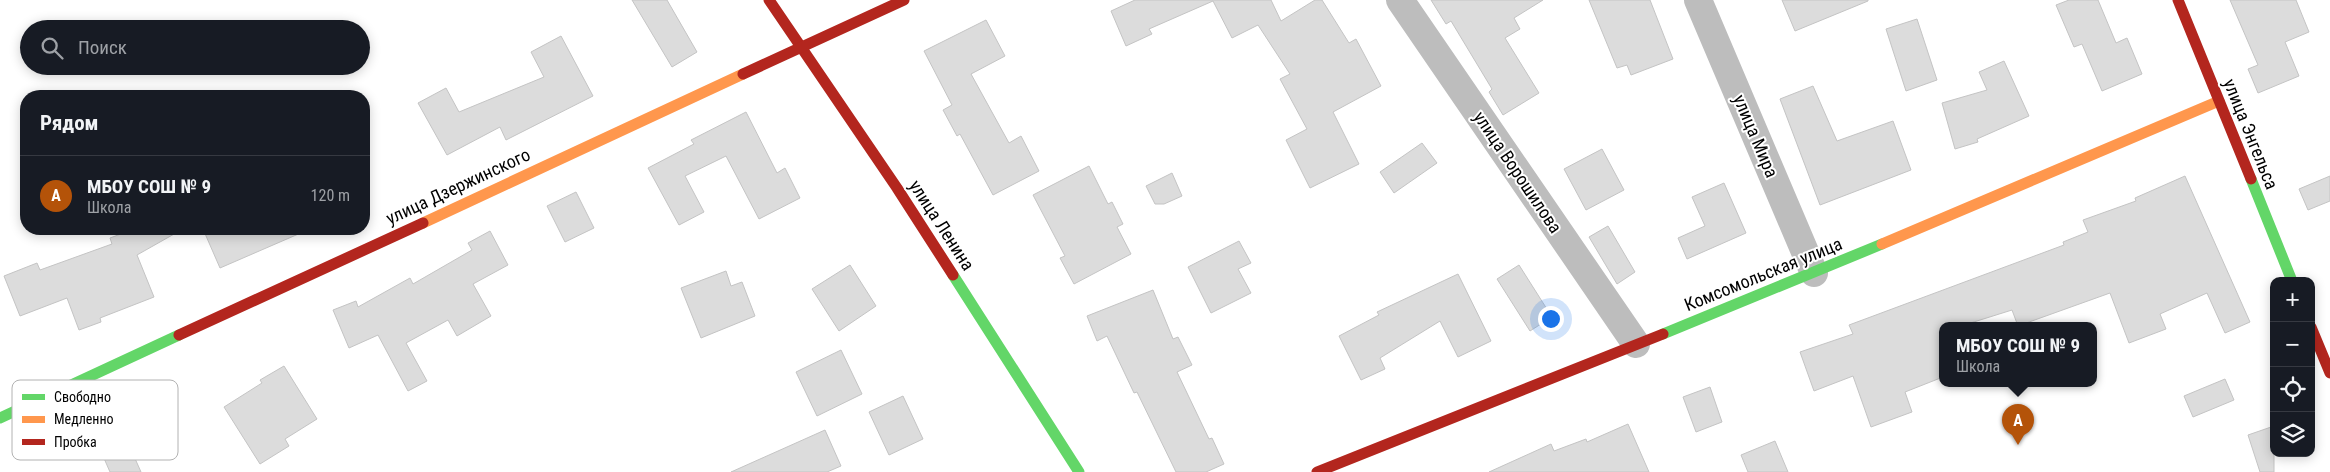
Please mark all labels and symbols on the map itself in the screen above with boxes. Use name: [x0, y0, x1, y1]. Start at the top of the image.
street label: улица Энгельса: [2219, 76, 2283, 192]
street label: улица Мира: [1729, 91, 1783, 181]
street label: улица Ворошилова: [1470, 107, 1566, 237]
street label: улица Дзержинского: [383, 143, 533, 229]
street label: улица Ленина: [905, 176, 979, 274]
street label: Комсомольская улица: [1681, 233, 1845, 315]
your location: [1538, 306, 1564, 332]
legend: [12, 380, 178, 460]
text: Свободно: [54, 389, 111, 405]
pin: A: [2002, 404, 2034, 445]
text: Медленно: [54, 411, 114, 427]
text: Пробка: [54, 434, 97, 450]

